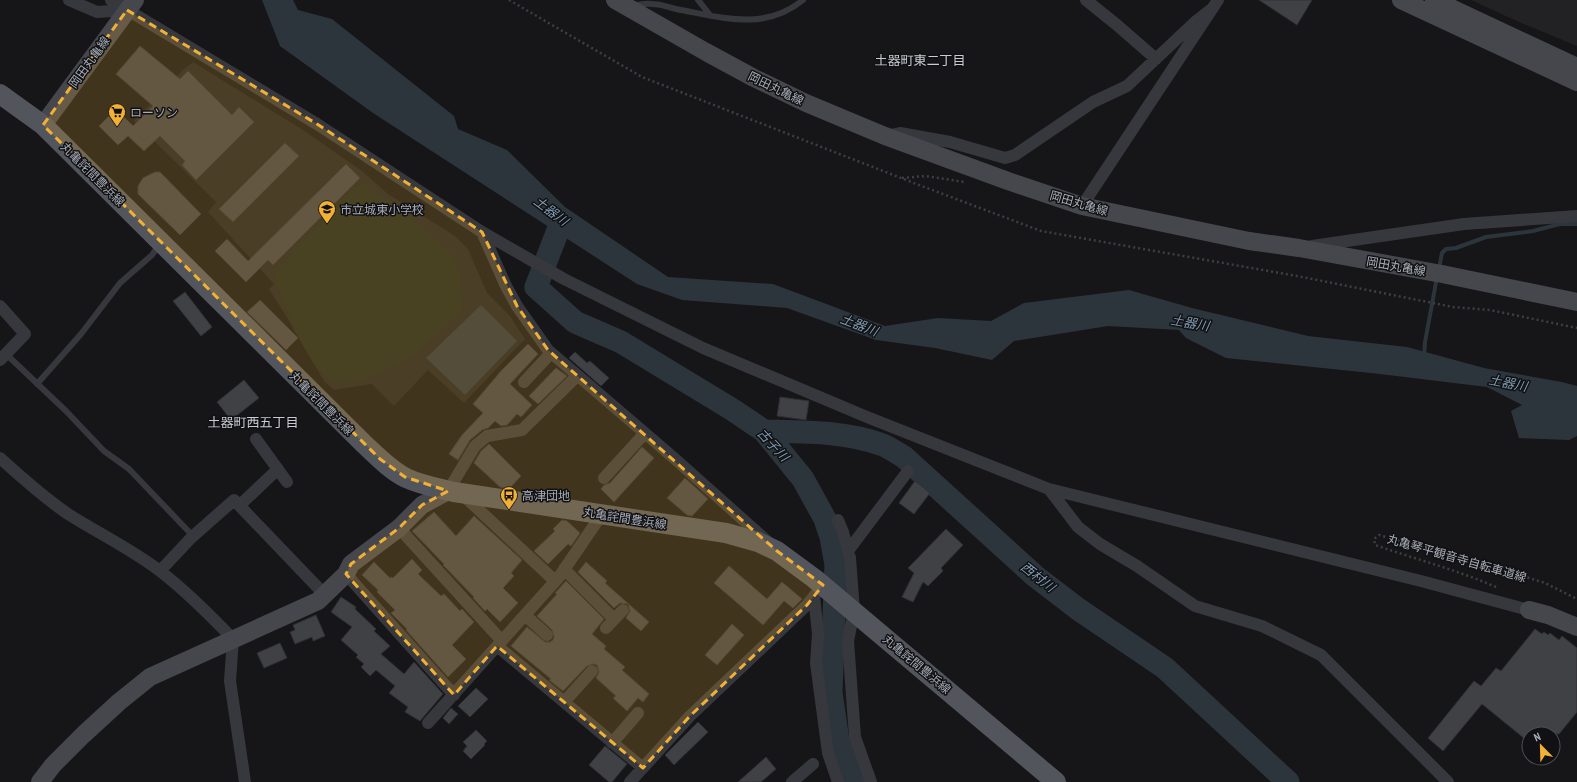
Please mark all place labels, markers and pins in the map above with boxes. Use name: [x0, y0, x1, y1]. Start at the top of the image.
supermarket icon: ローソン: [107, 102, 127, 127]
place label: ローソン: [130, 105, 178, 120]
school or university icon: 市立城東小学校: [317, 199, 337, 224]
place label: 市立城東小学校: [340, 202, 424, 217]
bus stop icon: 高津団地: [499, 485, 519, 510]
place label: 高津団地: [522, 488, 570, 503]

